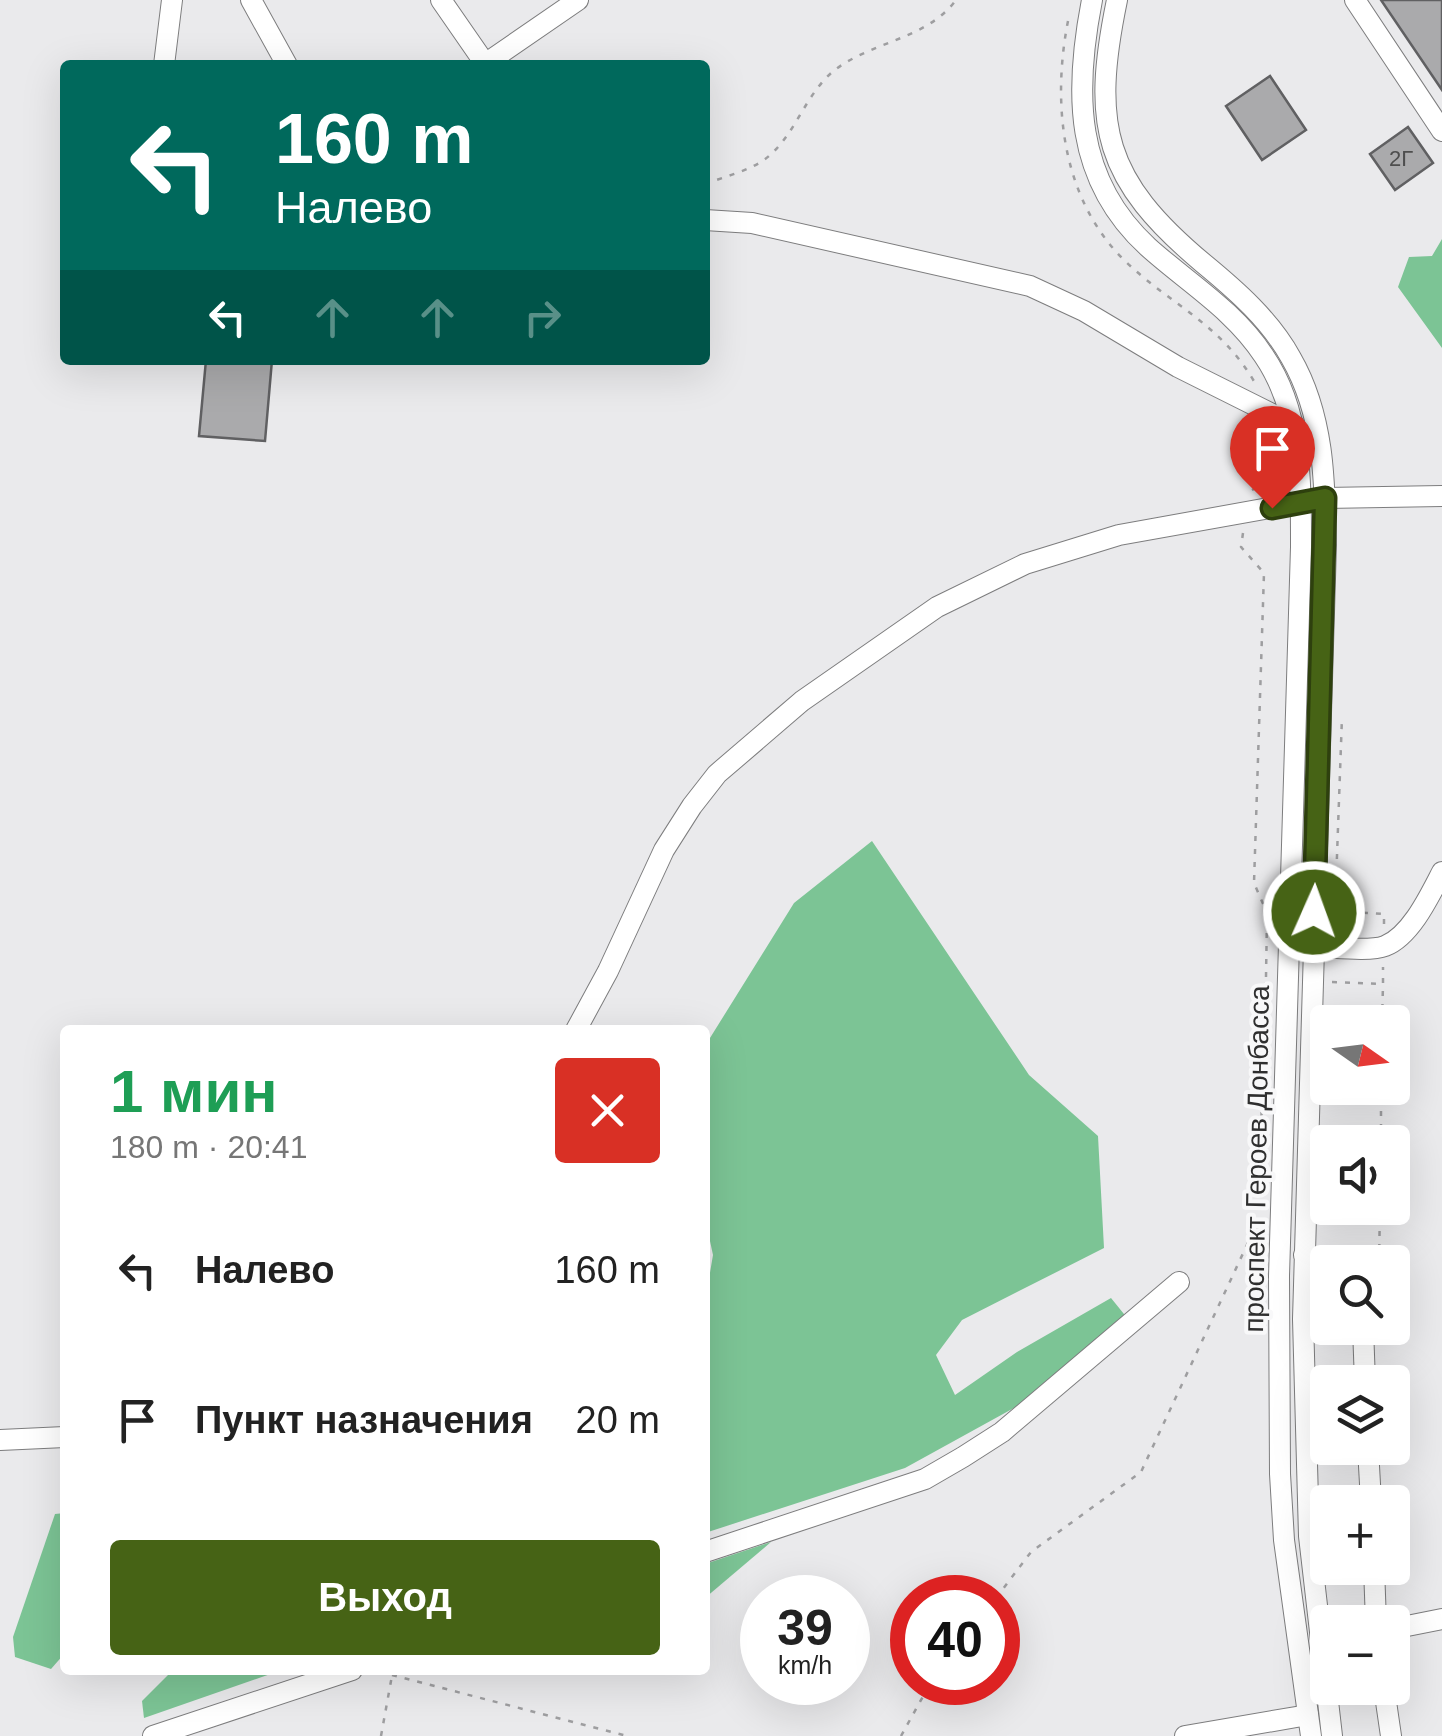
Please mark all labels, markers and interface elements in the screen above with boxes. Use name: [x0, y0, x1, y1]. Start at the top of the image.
icon: left: [110, 100, 240, 230]
text: 160 m: [275, 100, 473, 178]
house number: 2Г: [1389, 146, 1413, 171]
text: Налево: [275, 182, 432, 233]
icon: left: [200, 290, 255, 345]
icon: ahead: [305, 290, 360, 345]
icon: ahead: [410, 290, 465, 345]
icon: right: [515, 290, 570, 345]
pin: [1230, 406, 1315, 509]
icon: arrive: [1245, 421, 1300, 476]
position arrow: [1262, 860, 1366, 964]
street label: проспект Героев Донбасса: [1238, 985, 1275, 1333]
north arrow: [1310, 1005, 1410, 1105]
map controls: [1310, 1005, 1410, 1705]
text: 1 мин: [110, 1058, 278, 1125]
button: close: [555, 1058, 660, 1163]
button: sound: [1310, 1125, 1410, 1225]
text: 180 m · 20:41: [110, 1129, 307, 1165]
icon: left: [110, 1243, 165, 1298]
button: search: [1310, 1245, 1410, 1345]
text: Налево: [195, 1249, 334, 1291]
text: 160 m: [554, 1249, 660, 1291]
button: layers: [1310, 1365, 1410, 1465]
icon: arrive: [110, 1393, 165, 1448]
text: Пункт назначения: [195, 1399, 533, 1441]
text: 20 m: [576, 1399, 660, 1441]
button: +: [1310, 1485, 1410, 1585]
button: Выход: [110, 1540, 660, 1655]
speed limit sign: 40: [890, 1575, 1020, 1705]
text: 39: [777, 1600, 833, 1656]
button: −: [1310, 1605, 1410, 1705]
text: km/h: [778, 1651, 832, 1679]

